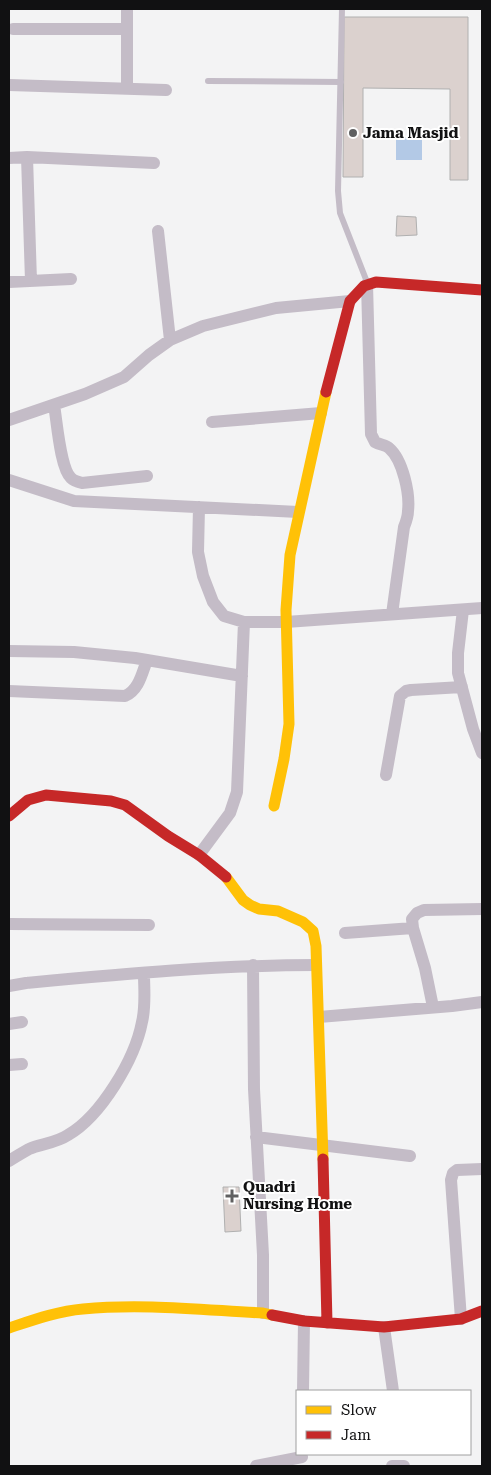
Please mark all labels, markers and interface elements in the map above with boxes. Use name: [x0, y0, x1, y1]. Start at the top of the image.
place label: Jama Masjid: [363, 124, 458, 142]
marker: Jama Masjid: [347, 127, 359, 139]
place label: Quadri Nursing Home: [243, 1178, 352, 1213]
marker: Quadri Nursing Home: [225, 1189, 239, 1203]
legend: [296, 1390, 471, 1455]
text: Slow: [341, 1401, 377, 1419]
text: Jam: [341, 1426, 371, 1444]

